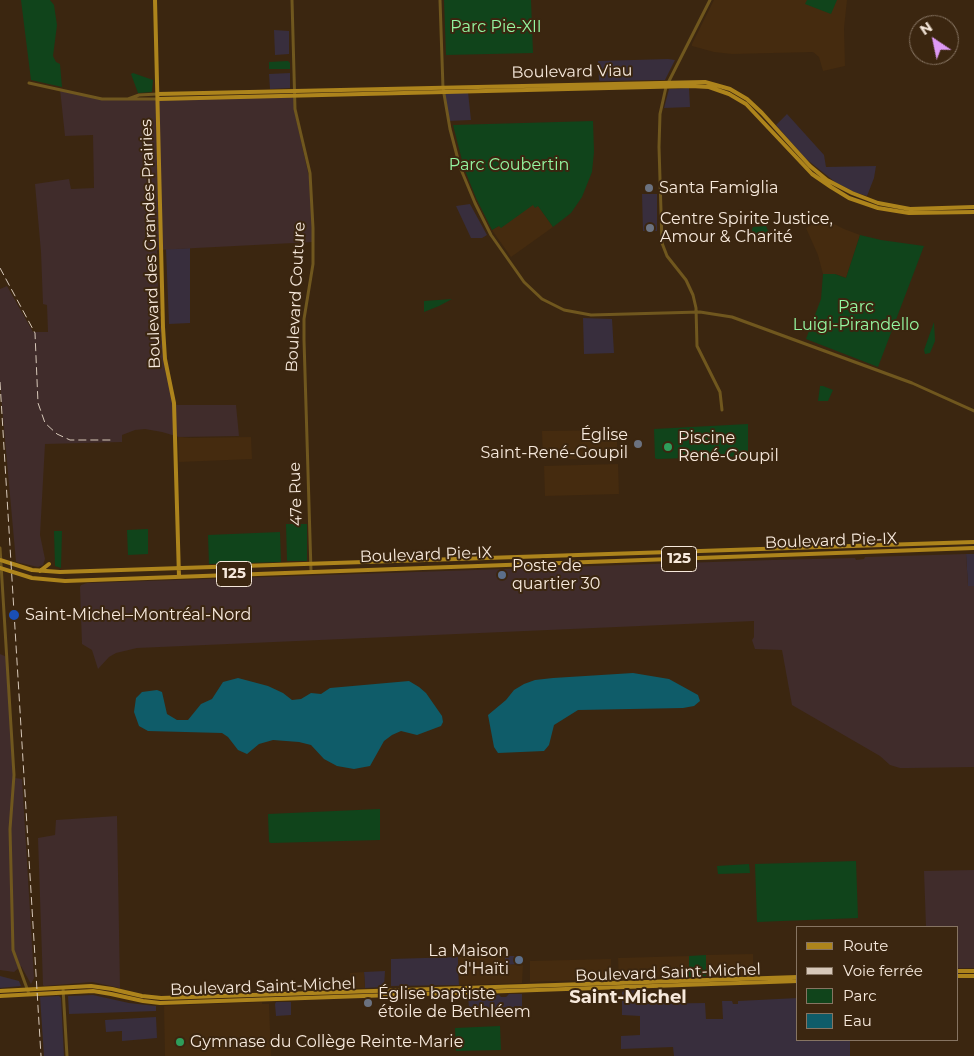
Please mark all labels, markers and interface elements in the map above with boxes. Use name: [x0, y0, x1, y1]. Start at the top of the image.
north arrow: [909, 15, 959, 65]
park label: Parc Pie-XII: [450, 17, 542, 37]
text: N: [916, 18, 936, 39]
street label: Boulevard Viau: [511, 61, 633, 83]
street label: Boulevard des Grandes-Prairies: [137, 119, 165, 369]
park label: Parc Coubertin: [449, 155, 569, 175]
place label: Santa Famiglia: [659, 178, 778, 198]
marker: Santa Famiglia: [643, 182, 655, 194]
place label: Centre Spirite Justice, Amour & Charité: [660, 209, 833, 247]
street label: Boulevard Couture: [282, 221, 310, 373]
marker: Centre Spirite Justice, Amour & Charité: [644, 222, 656, 234]
park label: Parc Luigi-Pirandello: [793, 297, 919, 335]
place label: Église Saint-René-Goupil: [480, 425, 628, 463]
place label: Piscine René-Goupil: [678, 428, 779, 466]
marker: Église Saint-René-Goupil: [632, 438, 644, 450]
marker: Piscine René-Goupil: [662, 441, 674, 453]
street label: 47e Rue: [285, 462, 307, 526]
street label: Boulevard Pie-IX: [764, 529, 898, 553]
street label: Boulevard Pie-IX: [359, 543, 493, 567]
road number: 125: [662, 546, 696, 572]
place label: Poste de quartier 30: [512, 556, 600, 594]
road number: 125: [216, 562, 252, 586]
marker: Poste de quartier 30: [496, 569, 508, 581]
place label: Saint-Michel–Montréal-Nord: [25, 605, 251, 625]
marker: Saint-Michel–Montréal-Nord: [7, 608, 21, 622]
legend: [796, 926, 959, 1041]
text: Route: [843, 936, 888, 955]
place label: La Maison d'Haïti: [428, 941, 509, 979]
marker: La Maison d'Haïti: [513, 954, 525, 966]
street label: Boulevard Saint-Michel: [575, 960, 761, 986]
text: Voie ferrée: [843, 961, 923, 980]
street label: Boulevard Saint-Michel: [170, 974, 356, 1000]
place label: Église baptiste étoile de Bethléem: [378, 984, 531, 1022]
text: Parc: [843, 986, 877, 1005]
district label: Saint-Michel: [569, 987, 687, 1009]
marker: Église baptiste étoile de Bethléem: [362, 997, 374, 1009]
text: Eau: [843, 1011, 872, 1030]
place label: Gymnase du Collège Reinte-Marie: [190, 1032, 463, 1052]
marker: Gymnase du Collège Reinte-Marie: [174, 1036, 186, 1048]

